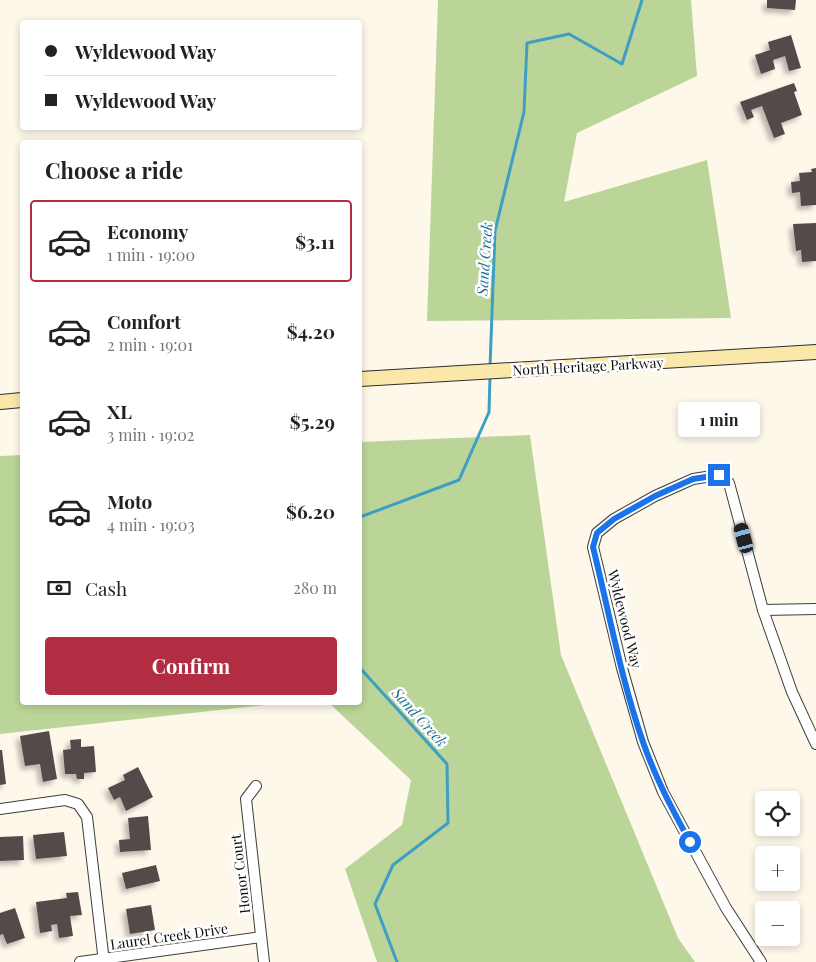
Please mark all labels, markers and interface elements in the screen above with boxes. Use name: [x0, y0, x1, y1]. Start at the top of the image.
text: Wyldewood Way: [75, 38, 216, 64]
text: Wyldewood Way: [75, 87, 216, 113]
text: Choose a ride: [45, 155, 183, 185]
text: Economy: [107, 218, 188, 244]
icon: car: [47, 219, 92, 264]
water label: Sand Creek: [471, 221, 497, 297]
text: $3.11: [295, 228, 335, 254]
text: 1 min · 19:00: [107, 244, 195, 265]
text: Comfort: [107, 308, 181, 334]
icon: car: [47, 309, 92, 354]
text: $4.20: [287, 318, 335, 344]
text: 2 min · 19:01: [107, 334, 193, 355]
street label: North Heritage Parkway: [512, 353, 664, 379]
text: XL: [107, 398, 132, 424]
icon: car: [47, 399, 92, 444]
callout: 1 min: [678, 402, 760, 438]
text: $5.29: [290, 408, 335, 434]
text: 1 min: [699, 409, 739, 430]
text: 3 min · 19:02: [107, 424, 194, 445]
route end: [708, 464, 730, 486]
text: Moto: [107, 488, 152, 514]
icon: car: [47, 489, 92, 534]
text: $6.20: [286, 498, 335, 524]
text: 4 min · 19:03: [107, 514, 195, 535]
car: [732, 522, 755, 554]
street label: Wyldewood Way: [603, 567, 646, 670]
icon: cash: [45, 574, 73, 602]
text: Cash: [85, 575, 127, 601]
text: 280 m: [293, 577, 337, 598]
button: Confirm: [45, 637, 337, 695]
water label: Sand Creek: [387, 682, 452, 751]
map controls: [755, 791, 800, 946]
button: locate: [755, 791, 800, 836]
route start: [679, 831, 701, 853]
street label: Honor Court: [226, 832, 254, 915]
button: +: [755, 846, 800, 891]
button: −: [755, 901, 800, 946]
street label: Laurel Creek Drive: [109, 918, 229, 954]

